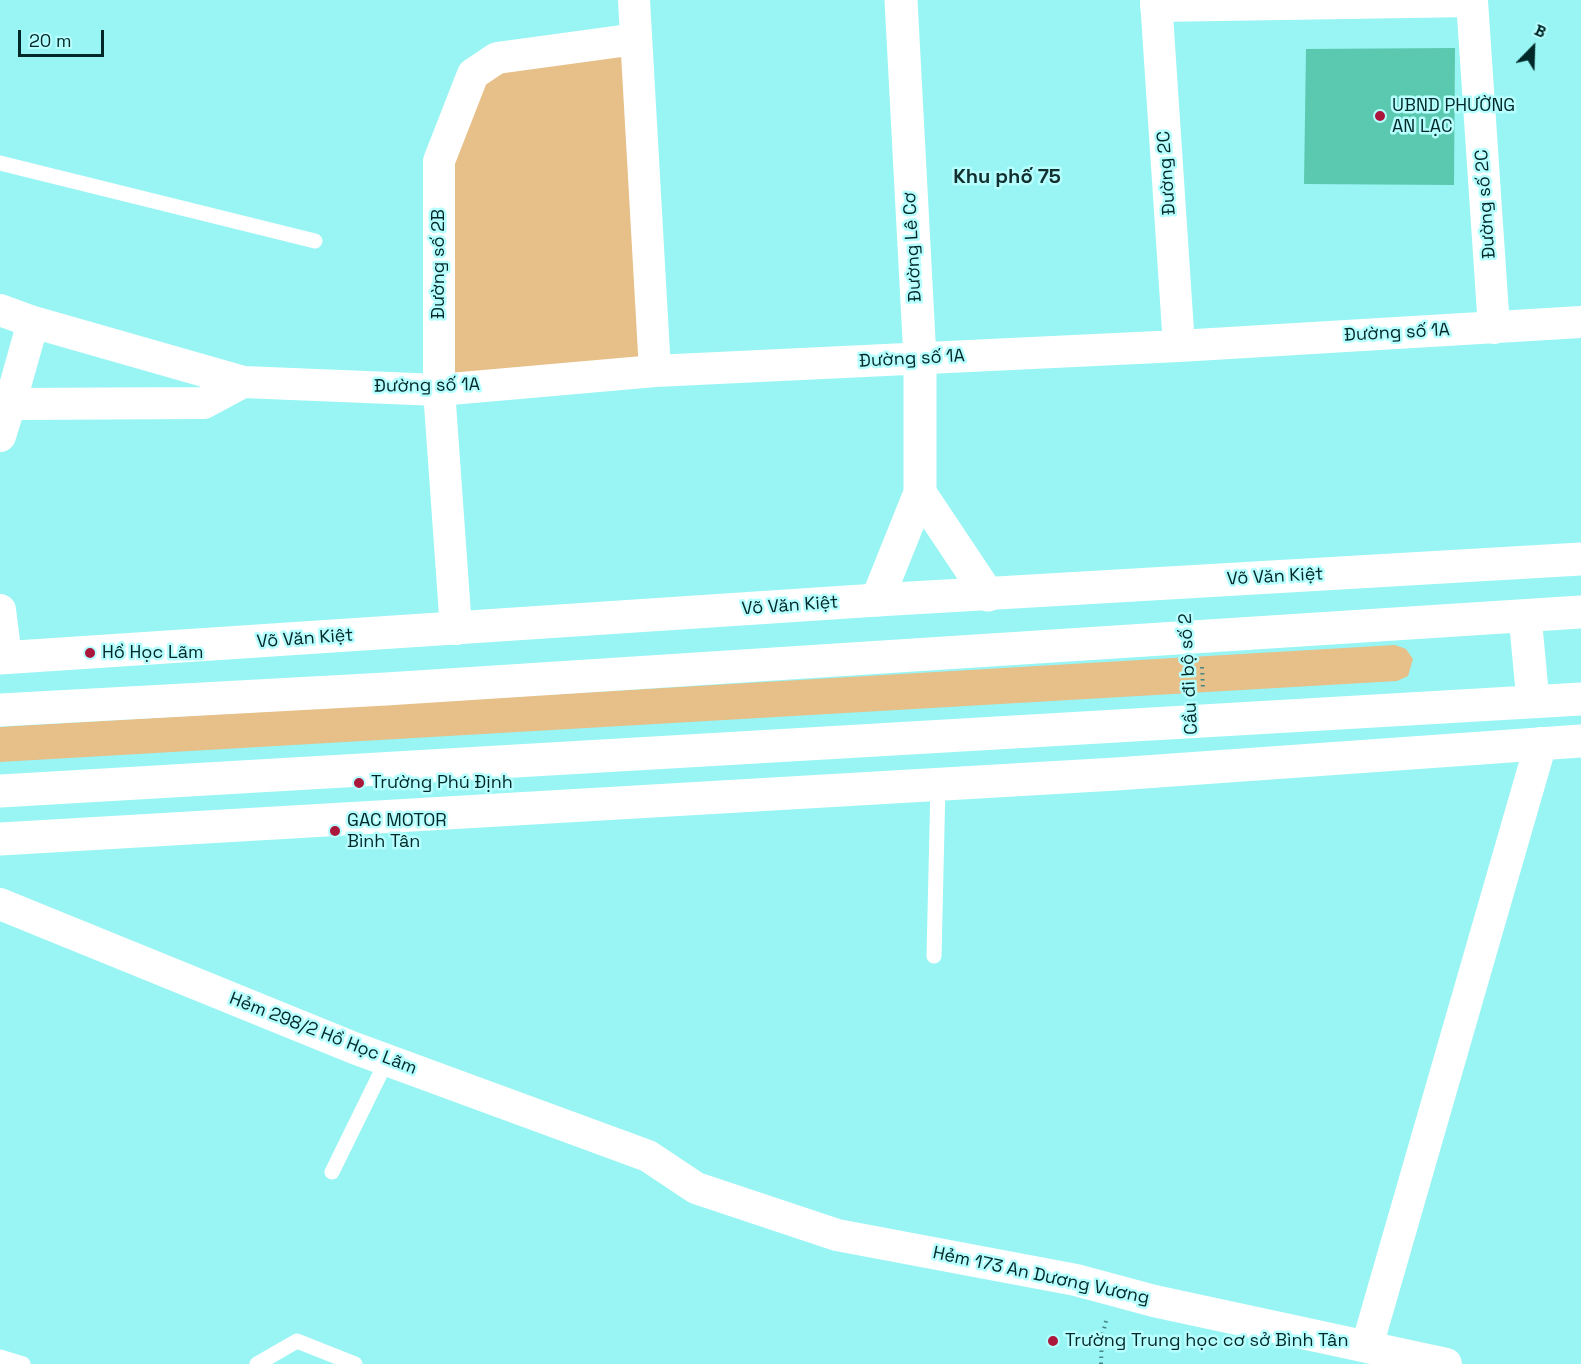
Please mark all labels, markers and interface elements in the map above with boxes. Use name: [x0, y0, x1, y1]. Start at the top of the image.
scale bar: [21, 18, 106, 56]
north arrow: [1503, 18, 1563, 78]
text: B: [1531, 19, 1549, 43]
text: 20 m: [29, 29, 72, 52]
place label: UBND PHƯỜNG AN LẠC: [1392, 95, 1515, 138]
marker: UBND PHƯỜNG AN LẠC: [1373, 109, 1387, 123]
street label: Đường 2C: [1153, 130, 1181, 216]
street label: Đường số 2C: [1471, 149, 1501, 259]
district label: Khu phố 75: [953, 166, 1061, 190]
street label: Đường Lê Cơ: [899, 192, 927, 302]
street label: Đường số 2B: [428, 209, 450, 319]
street label: Đường số 1A: [1343, 319, 1451, 347]
street label: Đường số 1A: [858, 345, 966, 373]
street label: Đường số 1A: [374, 374, 480, 398]
street label: Võ Văn Kiệt: [1226, 564, 1324, 590]
street label: Võ Văn Kiệt: [741, 592, 839, 620]
street label: Cầu đi bộ số 2: [1175, 613, 1203, 735]
street label: Võ Văn Kiệt: [256, 625, 354, 653]
place label: Hồ Học Lãm: [102, 642, 204, 664]
marker: Hồ Học Lãm: [83, 646, 97, 660]
place label: Trường Phú Định: [371, 772, 513, 794]
marker: Trường Phú Định: [352, 776, 366, 790]
place label: GAC MOTOR Bình Tân: [347, 810, 447, 852]
marker: GAC MOTOR Bình Tân: [328, 824, 342, 838]
street label: Hẻm 298/2 Hồ Học Lãm: [226, 988, 420, 1080]
street label: Hẻm 173 An Dương Vương: [931, 1242, 1151, 1310]
place label: Trường Trung học cơ sở Bình Tân: [1065, 1330, 1348, 1352]
marker: Trường Trung học cơ sở Bình Tân: [1046, 1334, 1060, 1348]

